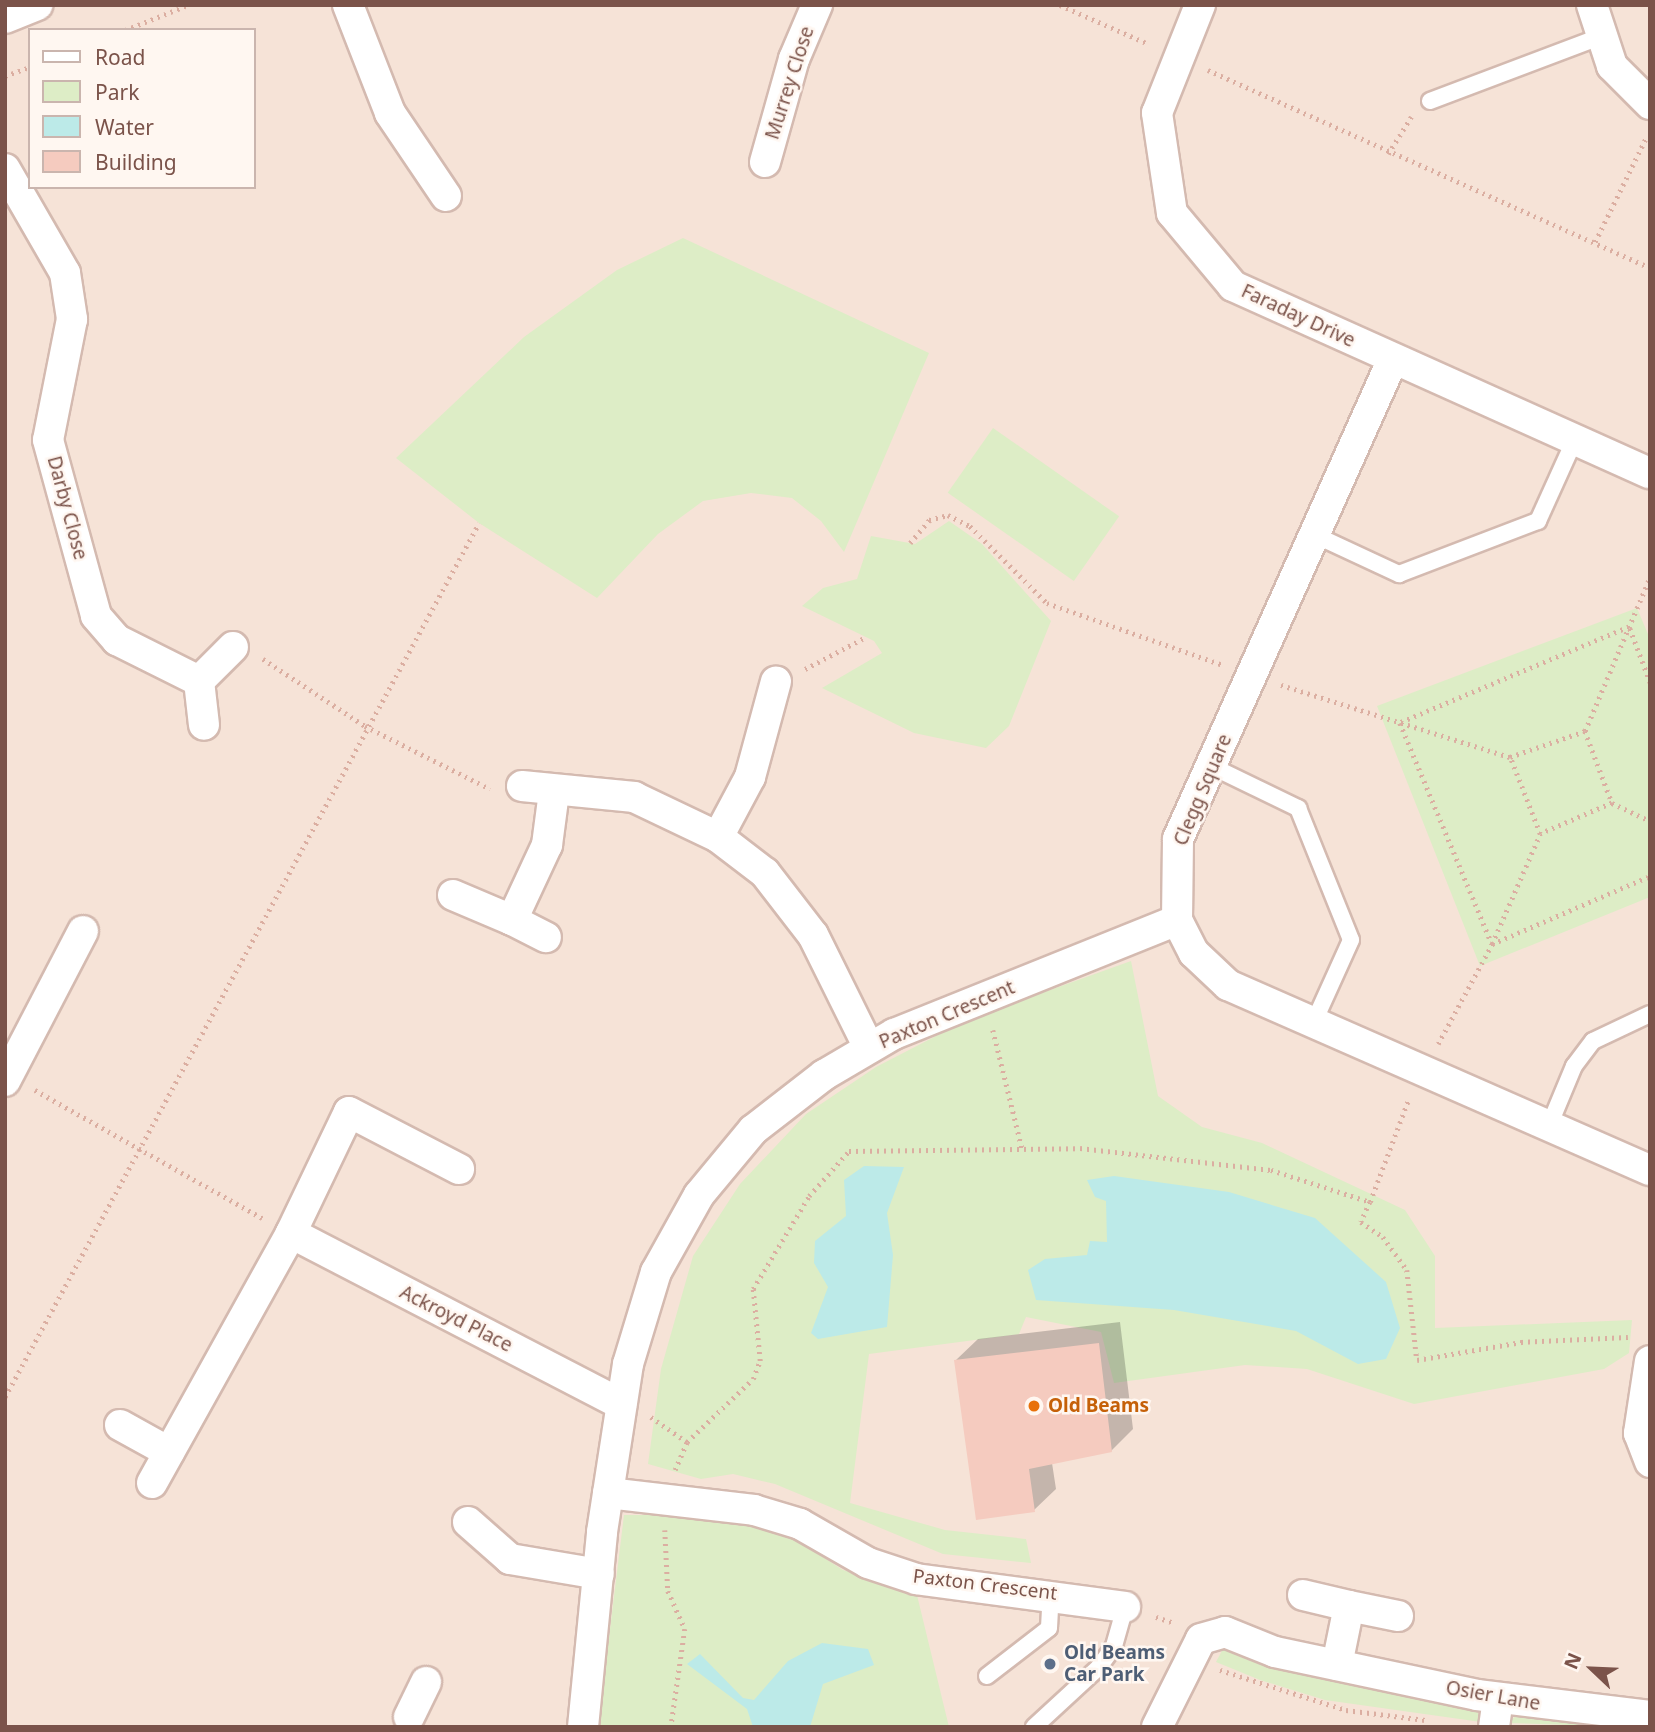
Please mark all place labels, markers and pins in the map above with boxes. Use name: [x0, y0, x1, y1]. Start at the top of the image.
place label: Old Beams: [1048, 1395, 1149, 1417]
marker: Old Beams: [1026, 1398, 1042, 1414]
place label: Old Beams Car Park: [1064, 1642, 1165, 1686]
marker: Old Beams Car Park: [1042, 1656, 1058, 1672]

